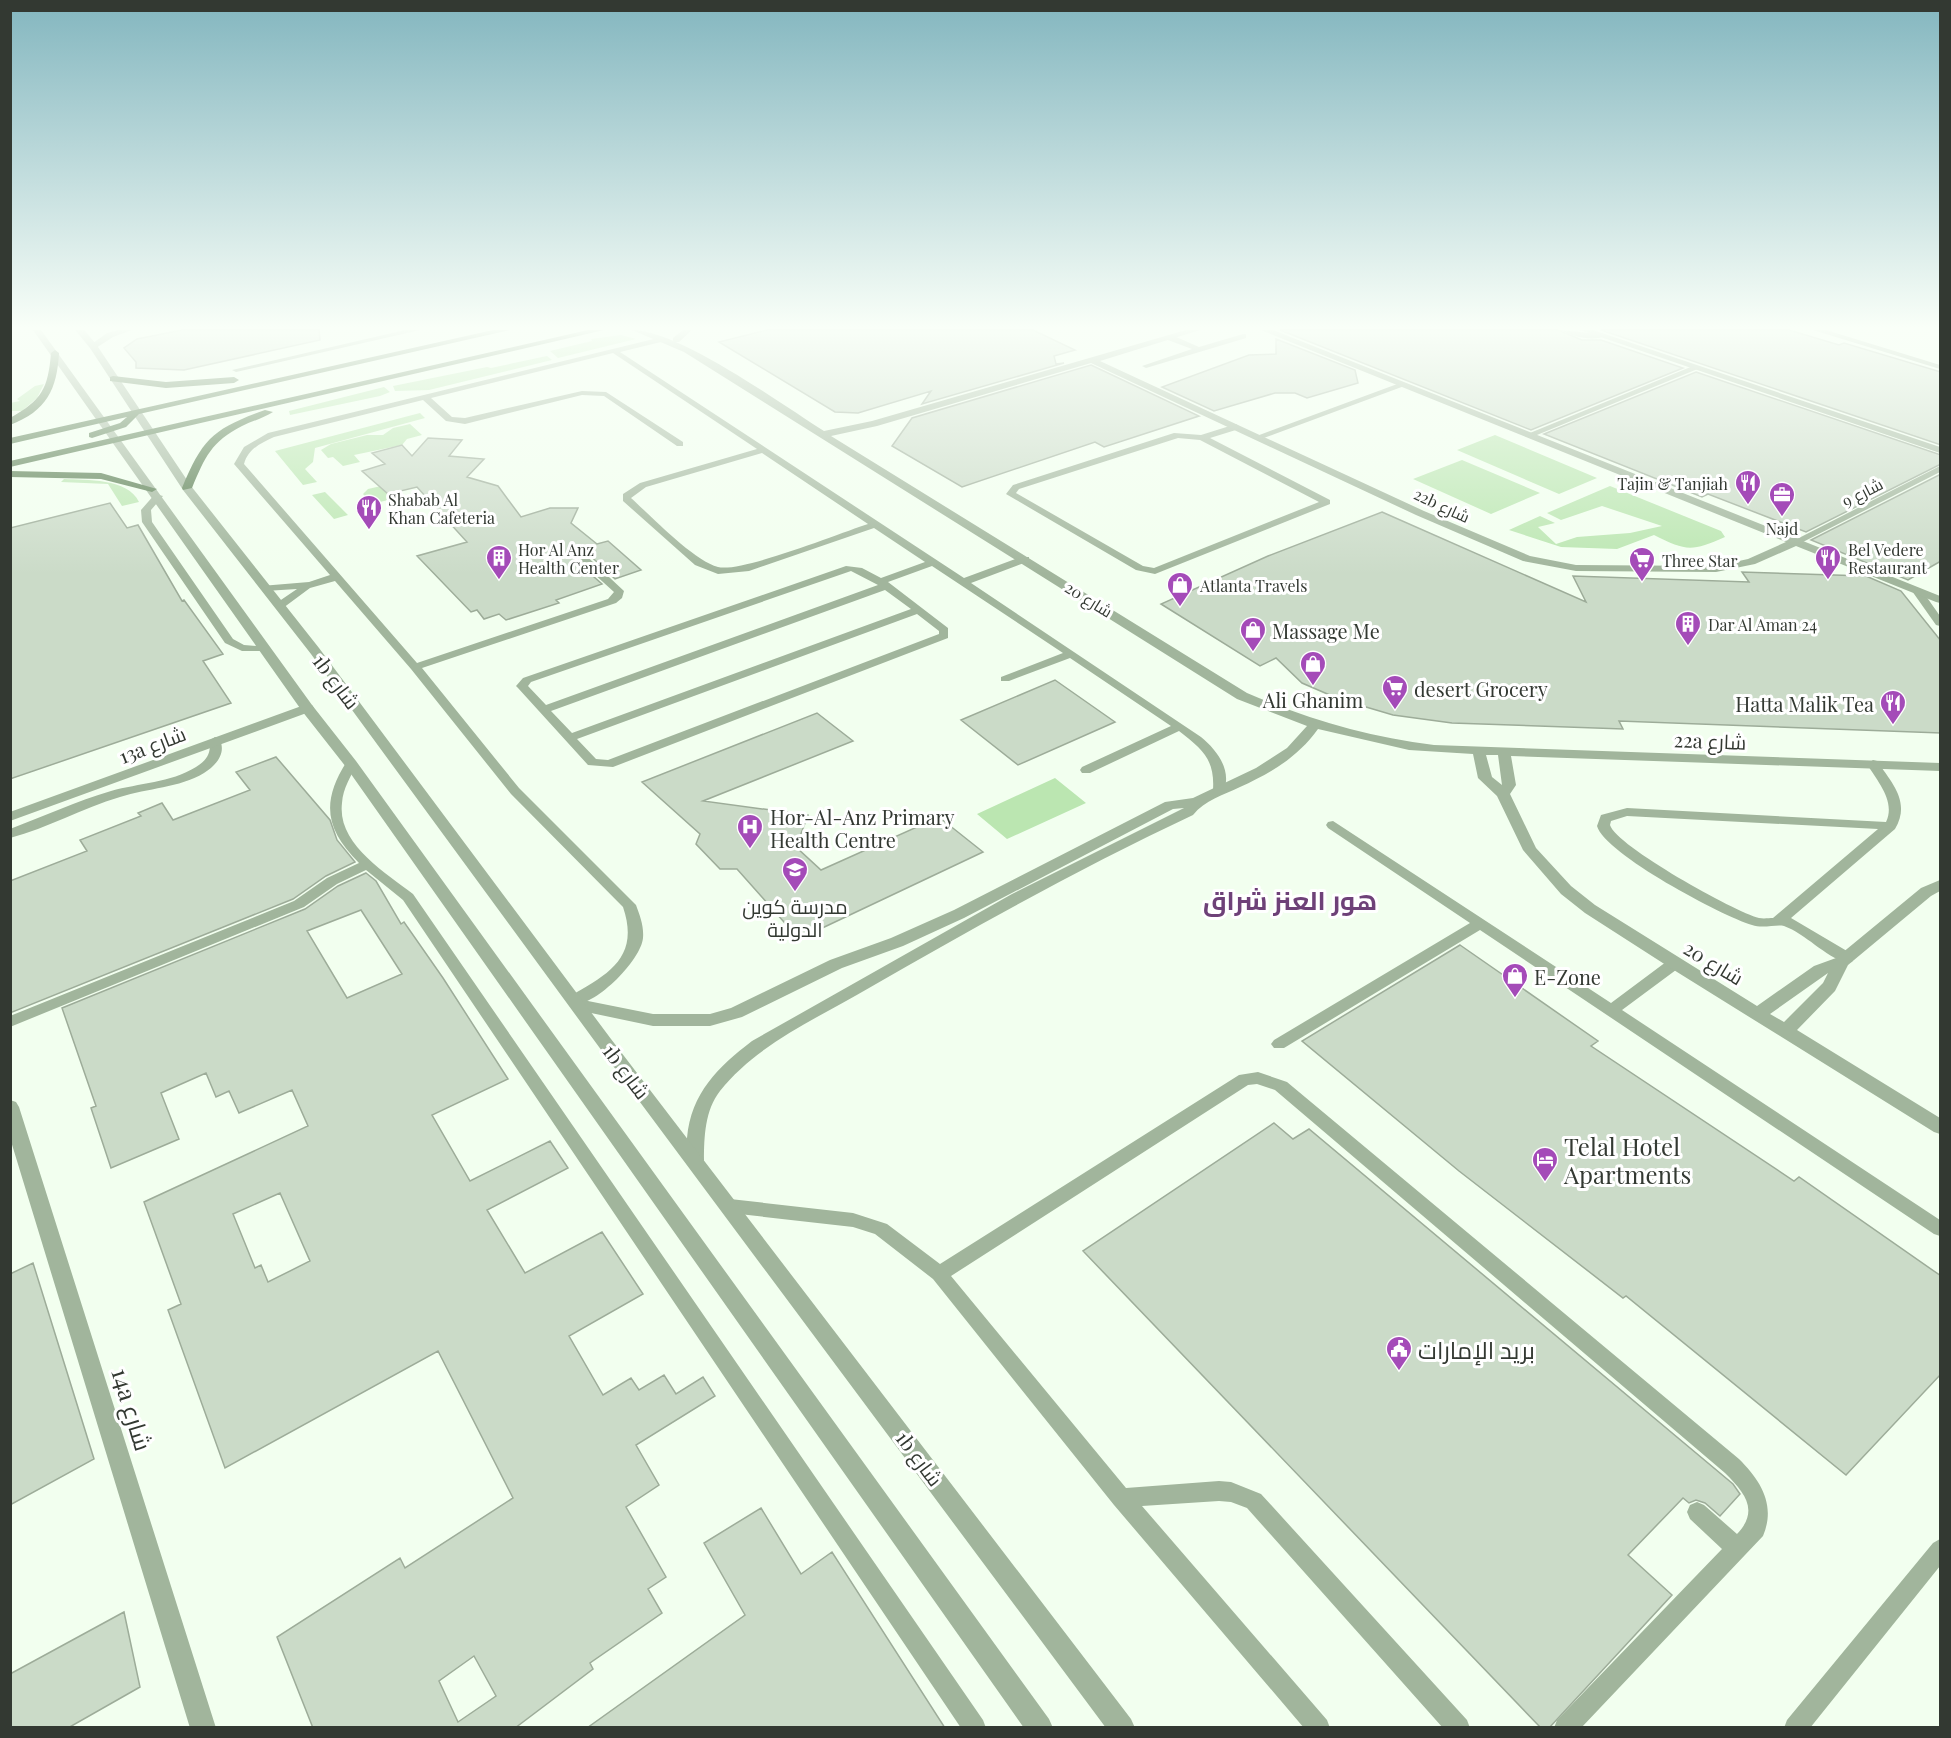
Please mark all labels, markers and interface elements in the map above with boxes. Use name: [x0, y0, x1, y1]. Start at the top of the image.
restaurant icon: Tajin & Tanjiah: [1733, 468, 1763, 506]
place label: Tajin & Tanjiah: [1617, 473, 1729, 494]
street label: شارع 9: [1838, 473, 1887, 513]
office icon: Najd: [1767, 480, 1797, 518]
street label: 22b شارع: [1410, 483, 1473, 529]
place label: Shabab Al Khan Cafeteria: [388, 489, 495, 528]
restaurant icon: Shabab Al Khan Cafeteria: [354, 493, 384, 531]
place label: Najd: [1766, 518, 1798, 539]
place label: Hor Al Anz Health Center: [518, 539, 619, 578]
place label: Bel Vedere Restaurant: [1848, 539, 1927, 578]
building icon: Hor Al Anz Health Center: [484, 543, 514, 581]
restaurant icon: Bel Vedere Restaurant: [1813, 543, 1843, 581]
supermarket icon: Three Star: [1627, 545, 1657, 583]
place label: Three Star: [1662, 550, 1738, 571]
shop icon: Atlanta Travels: [1165, 570, 1195, 608]
place label: Atlanta Travels: [1199, 575, 1307, 596]
street label: شارع 20: [1060, 576, 1117, 623]
building icon: Dar Al Aman 24: [1673, 609, 1703, 647]
place label: Dar Al Aman 24: [1708, 614, 1817, 635]
shop icon: Massage Me: [1238, 615, 1268, 653]
place label: Massage Me: [1272, 617, 1380, 644]
street label: 1b شارع: [306, 648, 367, 715]
shop icon: Ali Ghanim: [1298, 649, 1328, 687]
supermarket icon: desert Grocery: [1380, 673, 1410, 711]
place label: desert Grocery: [1414, 675, 1548, 702]
place label: Ali Ghanim: [1262, 686, 1363, 713]
restaurant icon: Hatta Malik Tea: [1878, 688, 1908, 726]
place label: Hatta Malik Tea: [1735, 690, 1874, 717]
street label: 13a شارع: [115, 719, 190, 771]
street label: 22a شارع: [1673, 725, 1747, 757]
place label: Hor-Al-Anz Primary Health Centre: [770, 803, 955, 853]
hospital icon: Hor-Al-Anz Primary Health Centre: [735, 812, 765, 850]
school or university icon: مدرسة كوين الدولية: [780, 855, 810, 893]
district label: هور العنز شراق: [1203, 882, 1377, 917]
place label: مدرسة كوين الدولية: [742, 892, 848, 942]
street label: شارع 20: [1678, 934, 1749, 992]
shop icon: E-Zone: [1500, 961, 1530, 999]
place label: E-Zone: [1534, 963, 1601, 990]
street label: 1b شارع: [596, 1038, 657, 1105]
place label: Telal Hotel Apartments: [1563, 1130, 1691, 1190]
hotel icon: Telal Hotel Apartments: [1530, 1145, 1560, 1183]
place label: بريد الإمارات: [1418, 1333, 1535, 1366]
public building icon: بريد الإمارات: [1384, 1334, 1414, 1372]
street label: 14a شارع: [103, 1364, 161, 1455]
street label: 1b شارع: [889, 1425, 950, 1492]

